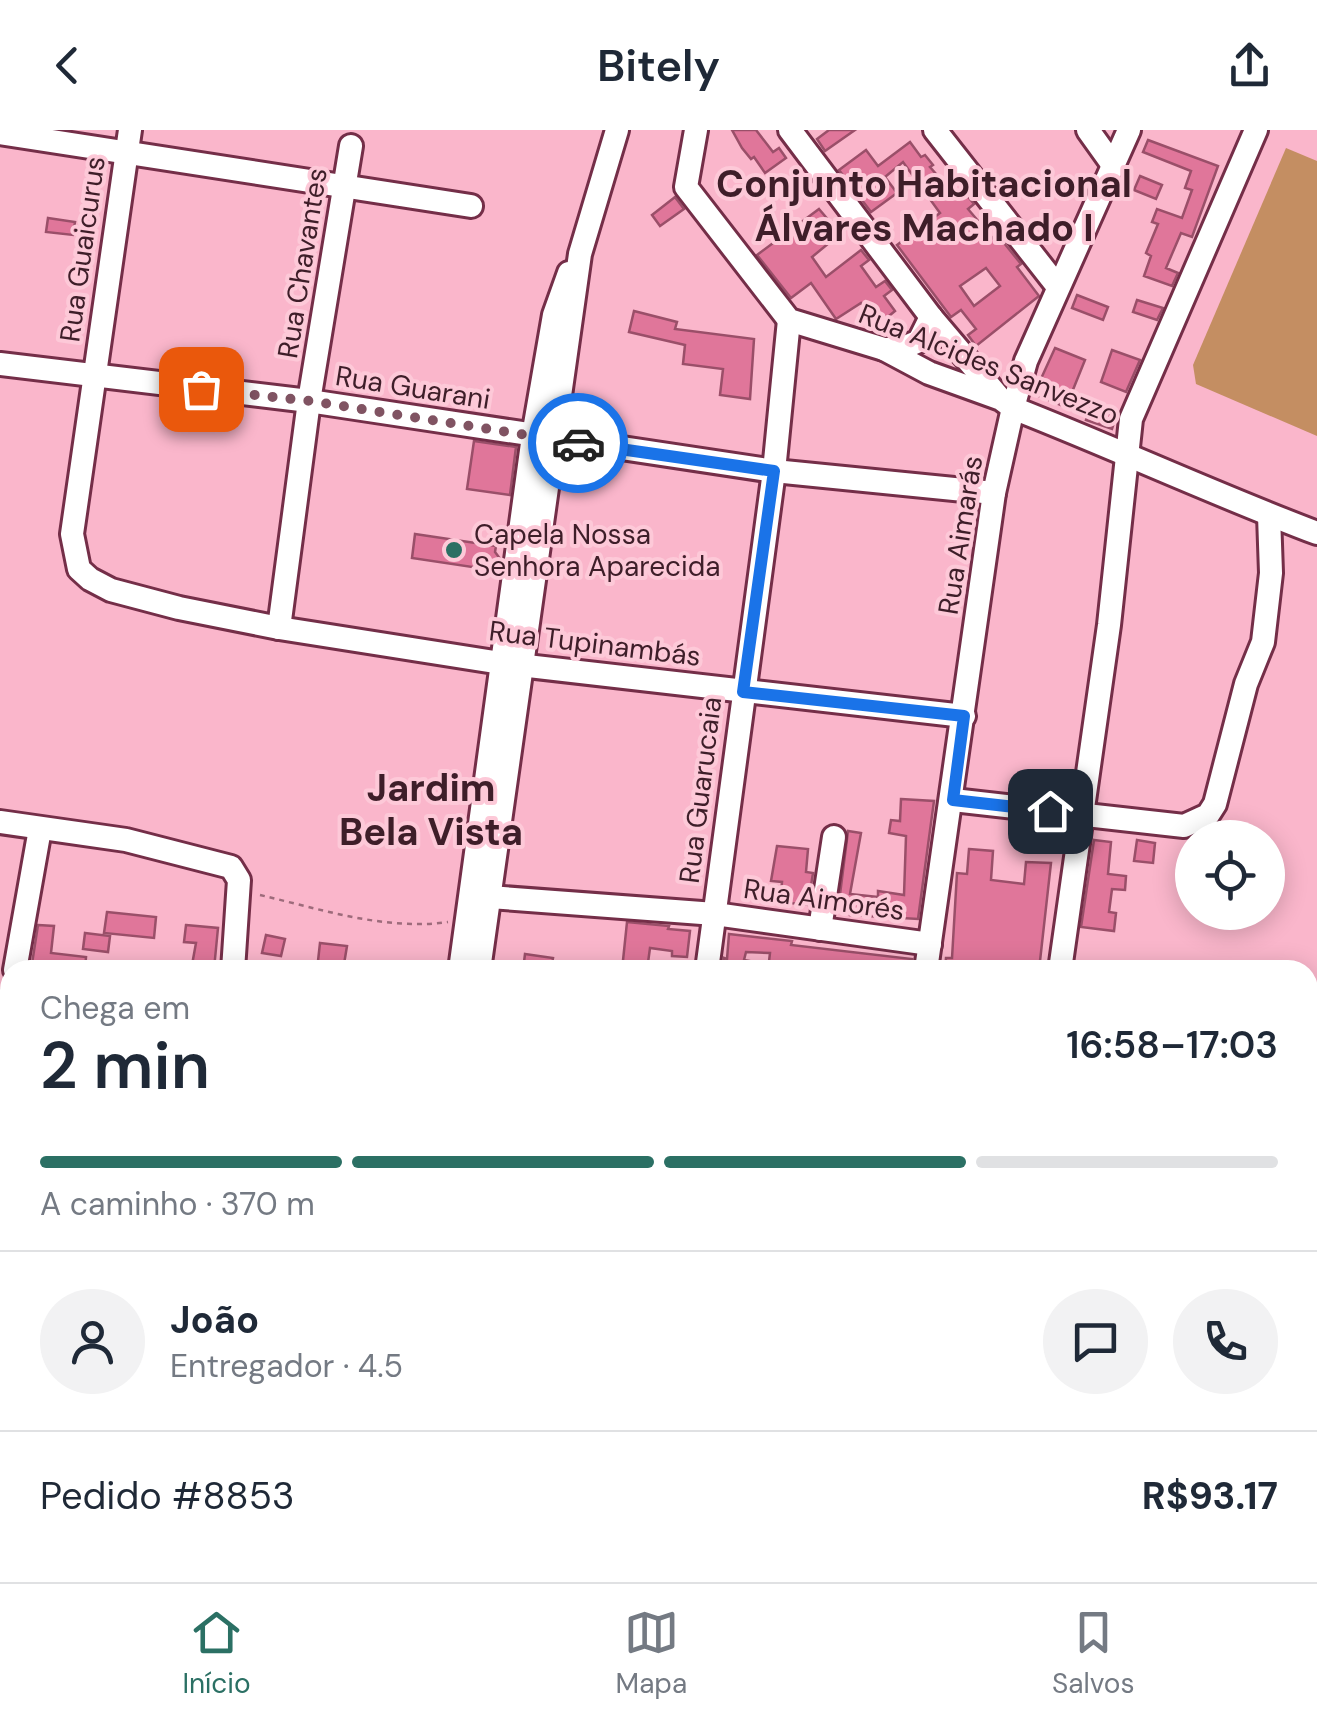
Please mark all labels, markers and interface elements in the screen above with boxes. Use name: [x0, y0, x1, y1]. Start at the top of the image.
text: Bitely: [597, 36, 720, 95]
icon: back: [40, 38, 95, 93]
icon: share: [1222, 38, 1277, 93]
street label: Rua Guaicurus: [51, 154, 114, 344]
district label: Conjunto Habitacional Álvares Machado I: [716, 159, 1132, 253]
street label: Rua Chavantes: [269, 165, 336, 361]
street label: Rua Alcides Sanvezzo: [853, 295, 1124, 434]
pin: [159, 347, 244, 432]
street label: Rua Guarani: [333, 357, 493, 418]
icon: bag: [174, 362, 229, 417]
courier: [528, 393, 628, 493]
icon: car: [551, 416, 606, 471]
street label: Rua Aimarás: [930, 453, 991, 617]
place label: Capela Nossa Senhora Aparecida: [474, 516, 721, 585]
marker: Capela Nossa Senhora Aparecida: [443, 539, 465, 561]
street label: Rua Tupinambás: [487, 612, 703, 675]
street label: Rua Guarucaia: [671, 695, 730, 885]
district label: Jardim Bela Vista: [339, 763, 523, 857]
pin: [1008, 769, 1093, 854]
icon: home: [1023, 784, 1078, 839]
map controls: [1175, 820, 1285, 930]
button: locate: [1175, 820, 1285, 930]
street label: Rua Aimorés: [741, 870, 907, 929]
text: Chega em: [40, 987, 190, 1029]
text: 16:58–17:03: [1066, 1020, 1278, 1070]
text: 2 min: [40, 1024, 210, 1108]
text: A caminho · 370 m: [40, 1183, 315, 1225]
button: person: [40, 1289, 145, 1394]
button: chat: [1043, 1289, 1148, 1394]
button: phone: [1173, 1289, 1278, 1394]
text: João: [170, 1295, 259, 1345]
text: Entregador · 4.5: [170, 1345, 403, 1387]
text: Pedido #8853: [40, 1471, 294, 1521]
text: R$93.17: [1142, 1471, 1278, 1521]
tab: Início: [182, 1605, 251, 1702]
tab: Mapa: [616, 1605, 687, 1702]
tab: Salvos: [1052, 1605, 1135, 1702]

